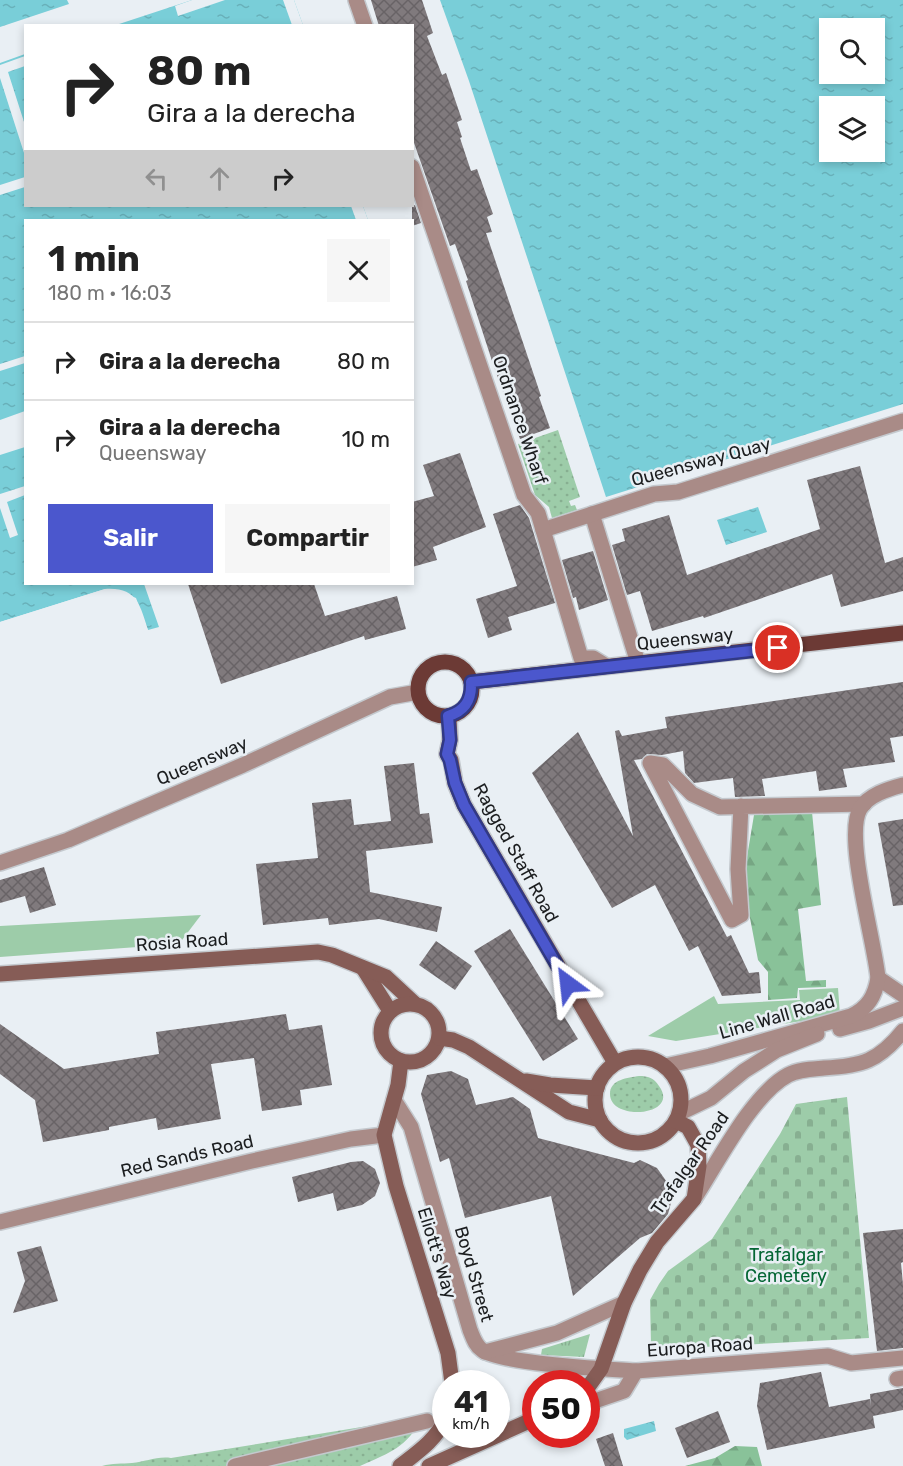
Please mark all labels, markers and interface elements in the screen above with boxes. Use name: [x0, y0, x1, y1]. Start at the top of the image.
map controls: [819, 18, 885, 162]
button: search: [819, 18, 885, 84]
text: 80 m: [147, 46, 251, 96]
icon: right: [48, 48, 126, 126]
button: layers: [819, 96, 885, 162]
text: Gira a la derecha: [147, 97, 356, 129]
icon: left: [140, 162, 173, 195]
icon: ahead: [203, 162, 236, 195]
icon: right: [266, 162, 299, 195]
text: 1 min: [48, 237, 140, 280]
button: close: [327, 239, 390, 302]
text: 180 m · 16:03: [48, 281, 172, 305]
icon: right: [48, 345, 81, 378]
text: Gira a la derecha: [99, 348, 280, 375]
text: 80 m: [337, 348, 390, 375]
street label: Ordnance Wharf: [488, 353, 552, 487]
text: Gira a la derecha: [99, 414, 280, 441]
icon: right: [48, 423, 81, 456]
text: 10 m: [342, 426, 390, 453]
street label: Queensway Quay: [629, 433, 773, 491]
text: Queensway: [99, 441, 207, 465]
button: Salir: [48, 504, 213, 573]
button: Compartir: [225, 504, 390, 573]
pin: [752, 622, 803, 673]
street label: Queensway: [636, 623, 734, 655]
icon: arrive: [761, 631, 794, 664]
street label: Queensway: [153, 732, 251, 790]
street label: Ragged Staff Road: [469, 780, 563, 926]
street label: Rosia Road: [135, 928, 229, 956]
position arrow: [536, 952, 600, 1016]
street label: Line Wall Road: [717, 990, 837, 1044]
street label: Trafalgar Road: [646, 1107, 734, 1219]
street label: Red Sands Road: [118, 1130, 256, 1182]
street label: Eliott's Way: [413, 1205, 461, 1301]
street label: Boyd Street: [450, 1223, 498, 1325]
park label: Trafalgar Cemetery: [745, 1244, 827, 1287]
street label: Europa Road: [646, 1332, 754, 1362]
speed limit sign: 50: [522, 1370, 600, 1448]
text: 41: [454, 1384, 488, 1420]
text: km/h: [452, 1415, 490, 1433]

